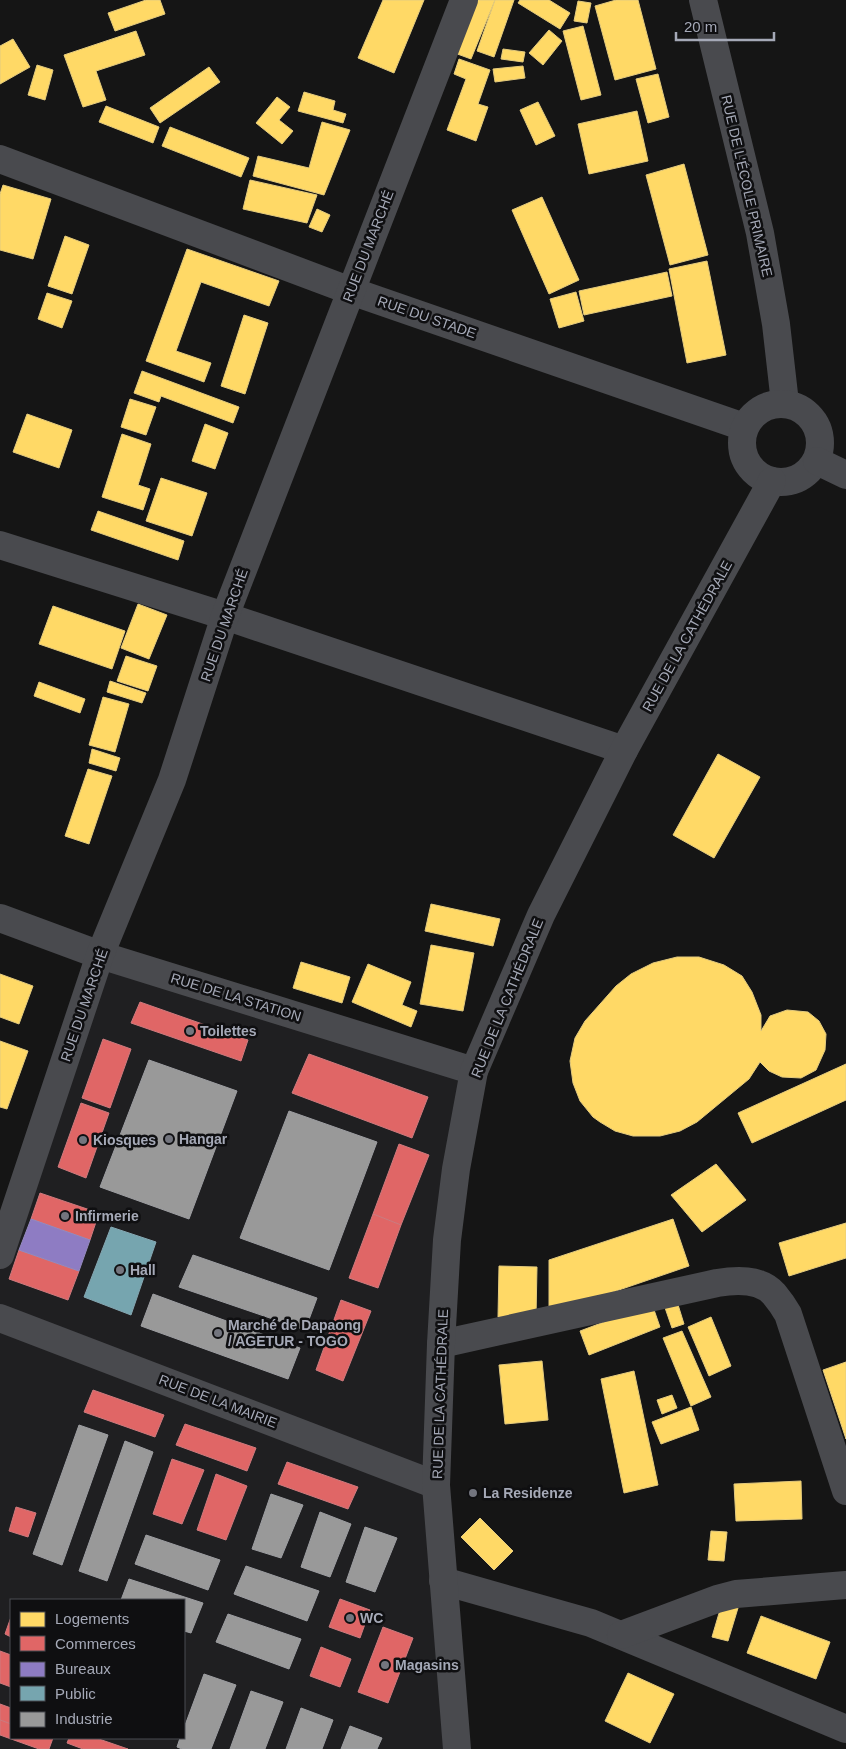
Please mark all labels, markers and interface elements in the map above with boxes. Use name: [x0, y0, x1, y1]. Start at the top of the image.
scale bar: [676, 10, 774, 42]
text: 20 m: [684, 18, 717, 35]
street label: RUE DE L'ÉCOLE PRIMAIRE: [718, 93, 776, 279]
street label: RUE DU MARCHÉ: [339, 188, 397, 304]
street label: RUE DU STADE: [376, 293, 478, 341]
street label: RUE DE LA CATHÉDRALE: [639, 558, 735, 714]
street label: RUE DU MARCHÉ: [197, 566, 251, 684]
street label: RUE DE LA CATHÉDRALE: [468, 916, 546, 1080]
street label: RUE DU MARCHÉ: [57, 946, 111, 1064]
street label: RUE DE LA STATION: [169, 970, 303, 1024]
place label: Toilettes: [200, 1023, 257, 1039]
marker: Toilettes: [184, 1025, 196, 1037]
place label: Hangar: [179, 1131, 228, 1147]
place label: Kiosques: [93, 1132, 156, 1148]
marker: Hangar: [163, 1133, 175, 1145]
marker: Kiosques: [77, 1134, 89, 1146]
place label: Infirmerie: [75, 1208, 139, 1224]
marker: Infirmerie: [59, 1210, 71, 1222]
place label: Hall: [130, 1262, 156, 1278]
marker: Hall: [114, 1264, 126, 1276]
street label: RUE DE LA CATHÉDRALE: [429, 1309, 451, 1479]
place label: Marché de Dapaong / AGETUR - TOGO: [228, 1317, 361, 1349]
marker: Marché de Dapaong / AGETUR - TOGO: [212, 1327, 224, 1339]
street label: RUE DE LA MAIRIE: [157, 1371, 279, 1431]
place label: La Residenze: [483, 1485, 573, 1501]
marker: La Residenze: [467, 1487, 479, 1499]
legend: [10, 1599, 185, 1739]
text: Logements: [55, 1610, 129, 1627]
place label: WC: [360, 1610, 383, 1626]
marker: WC: [344, 1612, 356, 1624]
text: Commerces: [55, 1635, 136, 1652]
place label: Magasins: [395, 1657, 459, 1673]
marker: Magasins: [379, 1659, 391, 1671]
text: Bureaux: [55, 1660, 111, 1677]
text: Public: [55, 1685, 96, 1702]
text: Industrie: [55, 1710, 113, 1727]

